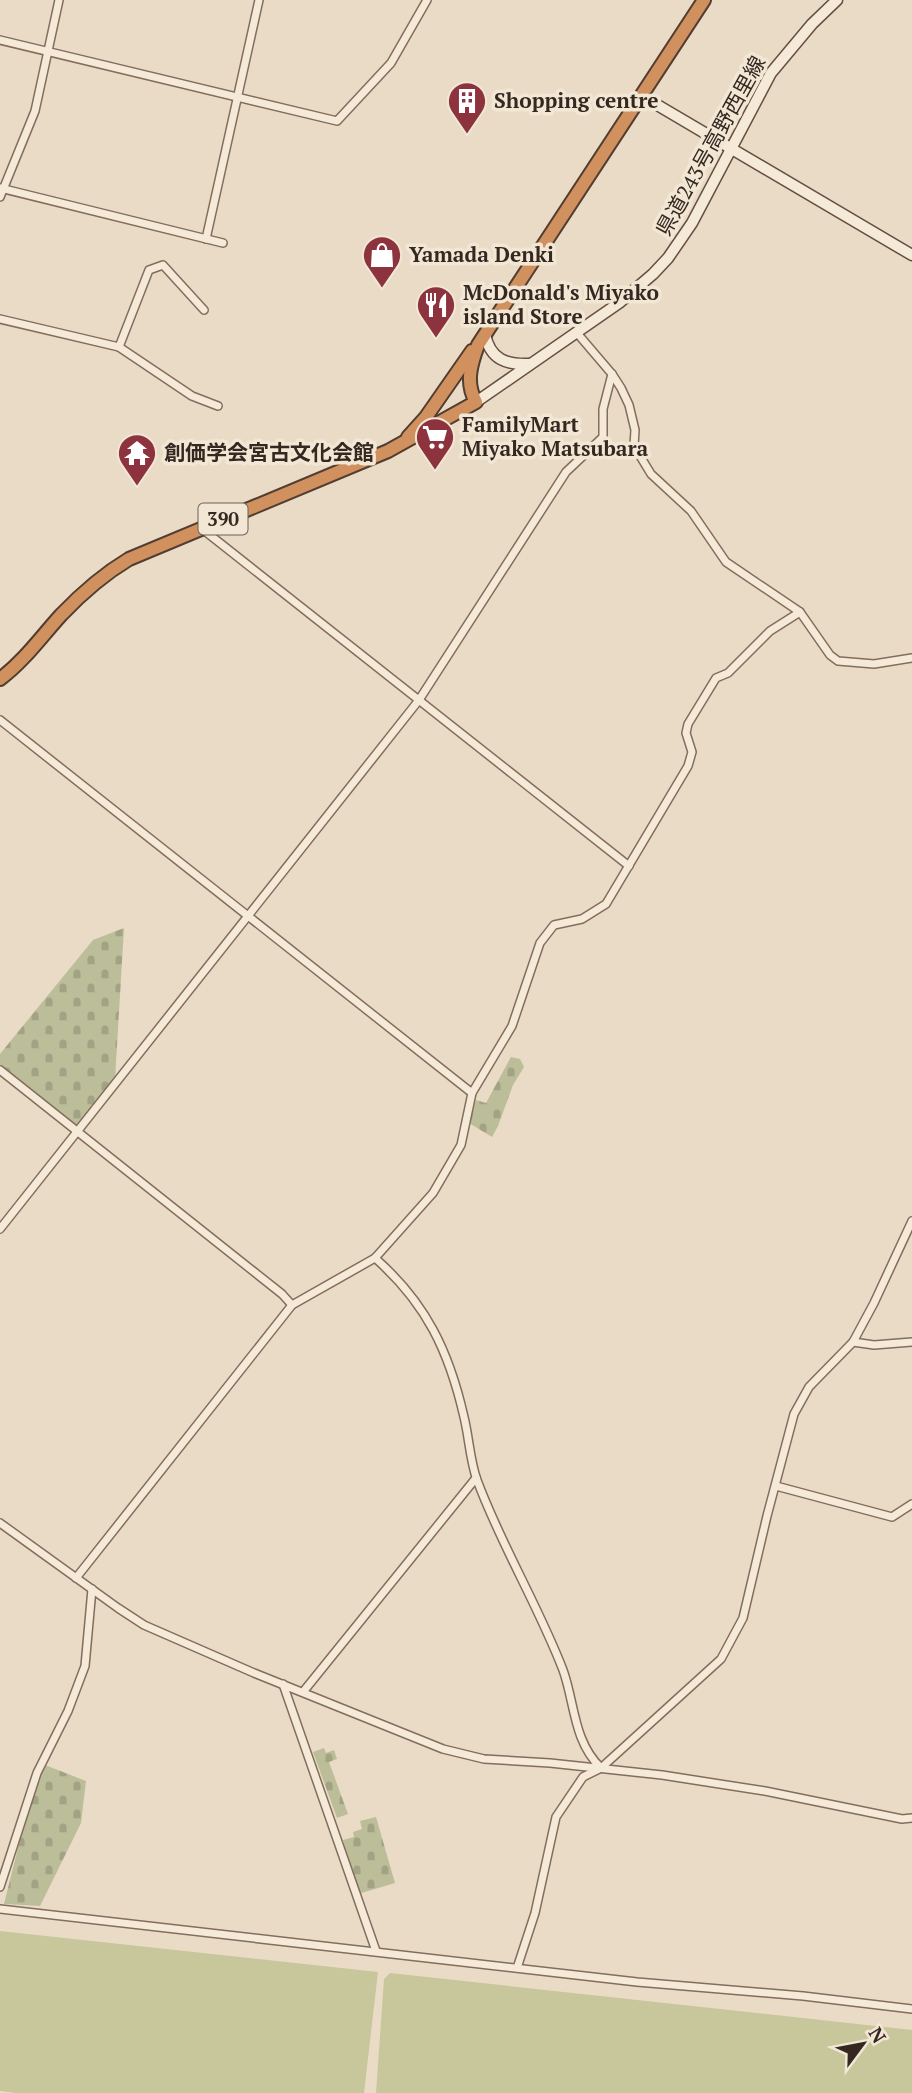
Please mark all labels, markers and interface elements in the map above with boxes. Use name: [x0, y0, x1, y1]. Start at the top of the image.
street label: 県道243号高野西里線: [649, 51, 771, 240]
building icon: Shopping centre: [446, 80, 488, 135]
place label: Shopping centre: [494, 86, 659, 114]
shop icon: Yamada Denki: [361, 234, 403, 289]
place label: Yamada Denki: [409, 240, 554, 268]
place label: McDonald's Miyako island Store: [463, 278, 659, 330]
restaurant icon: McDonald's Miyako island Store: [415, 284, 457, 339]
place label: FamilyMart Miyako Matsubara: [462, 410, 649, 462]
supermarket icon: FamilyMart Miyako Matsubara: [414, 416, 456, 471]
temple icon: 創価学会宮古文化会館: [116, 432, 158, 487]
place label: 創価学会宮古文化会館: [164, 438, 374, 466]
road number: 390: [198, 504, 248, 534]
north arrow: [828, 2009, 898, 2079]
text: N: [863, 2022, 893, 2048]

